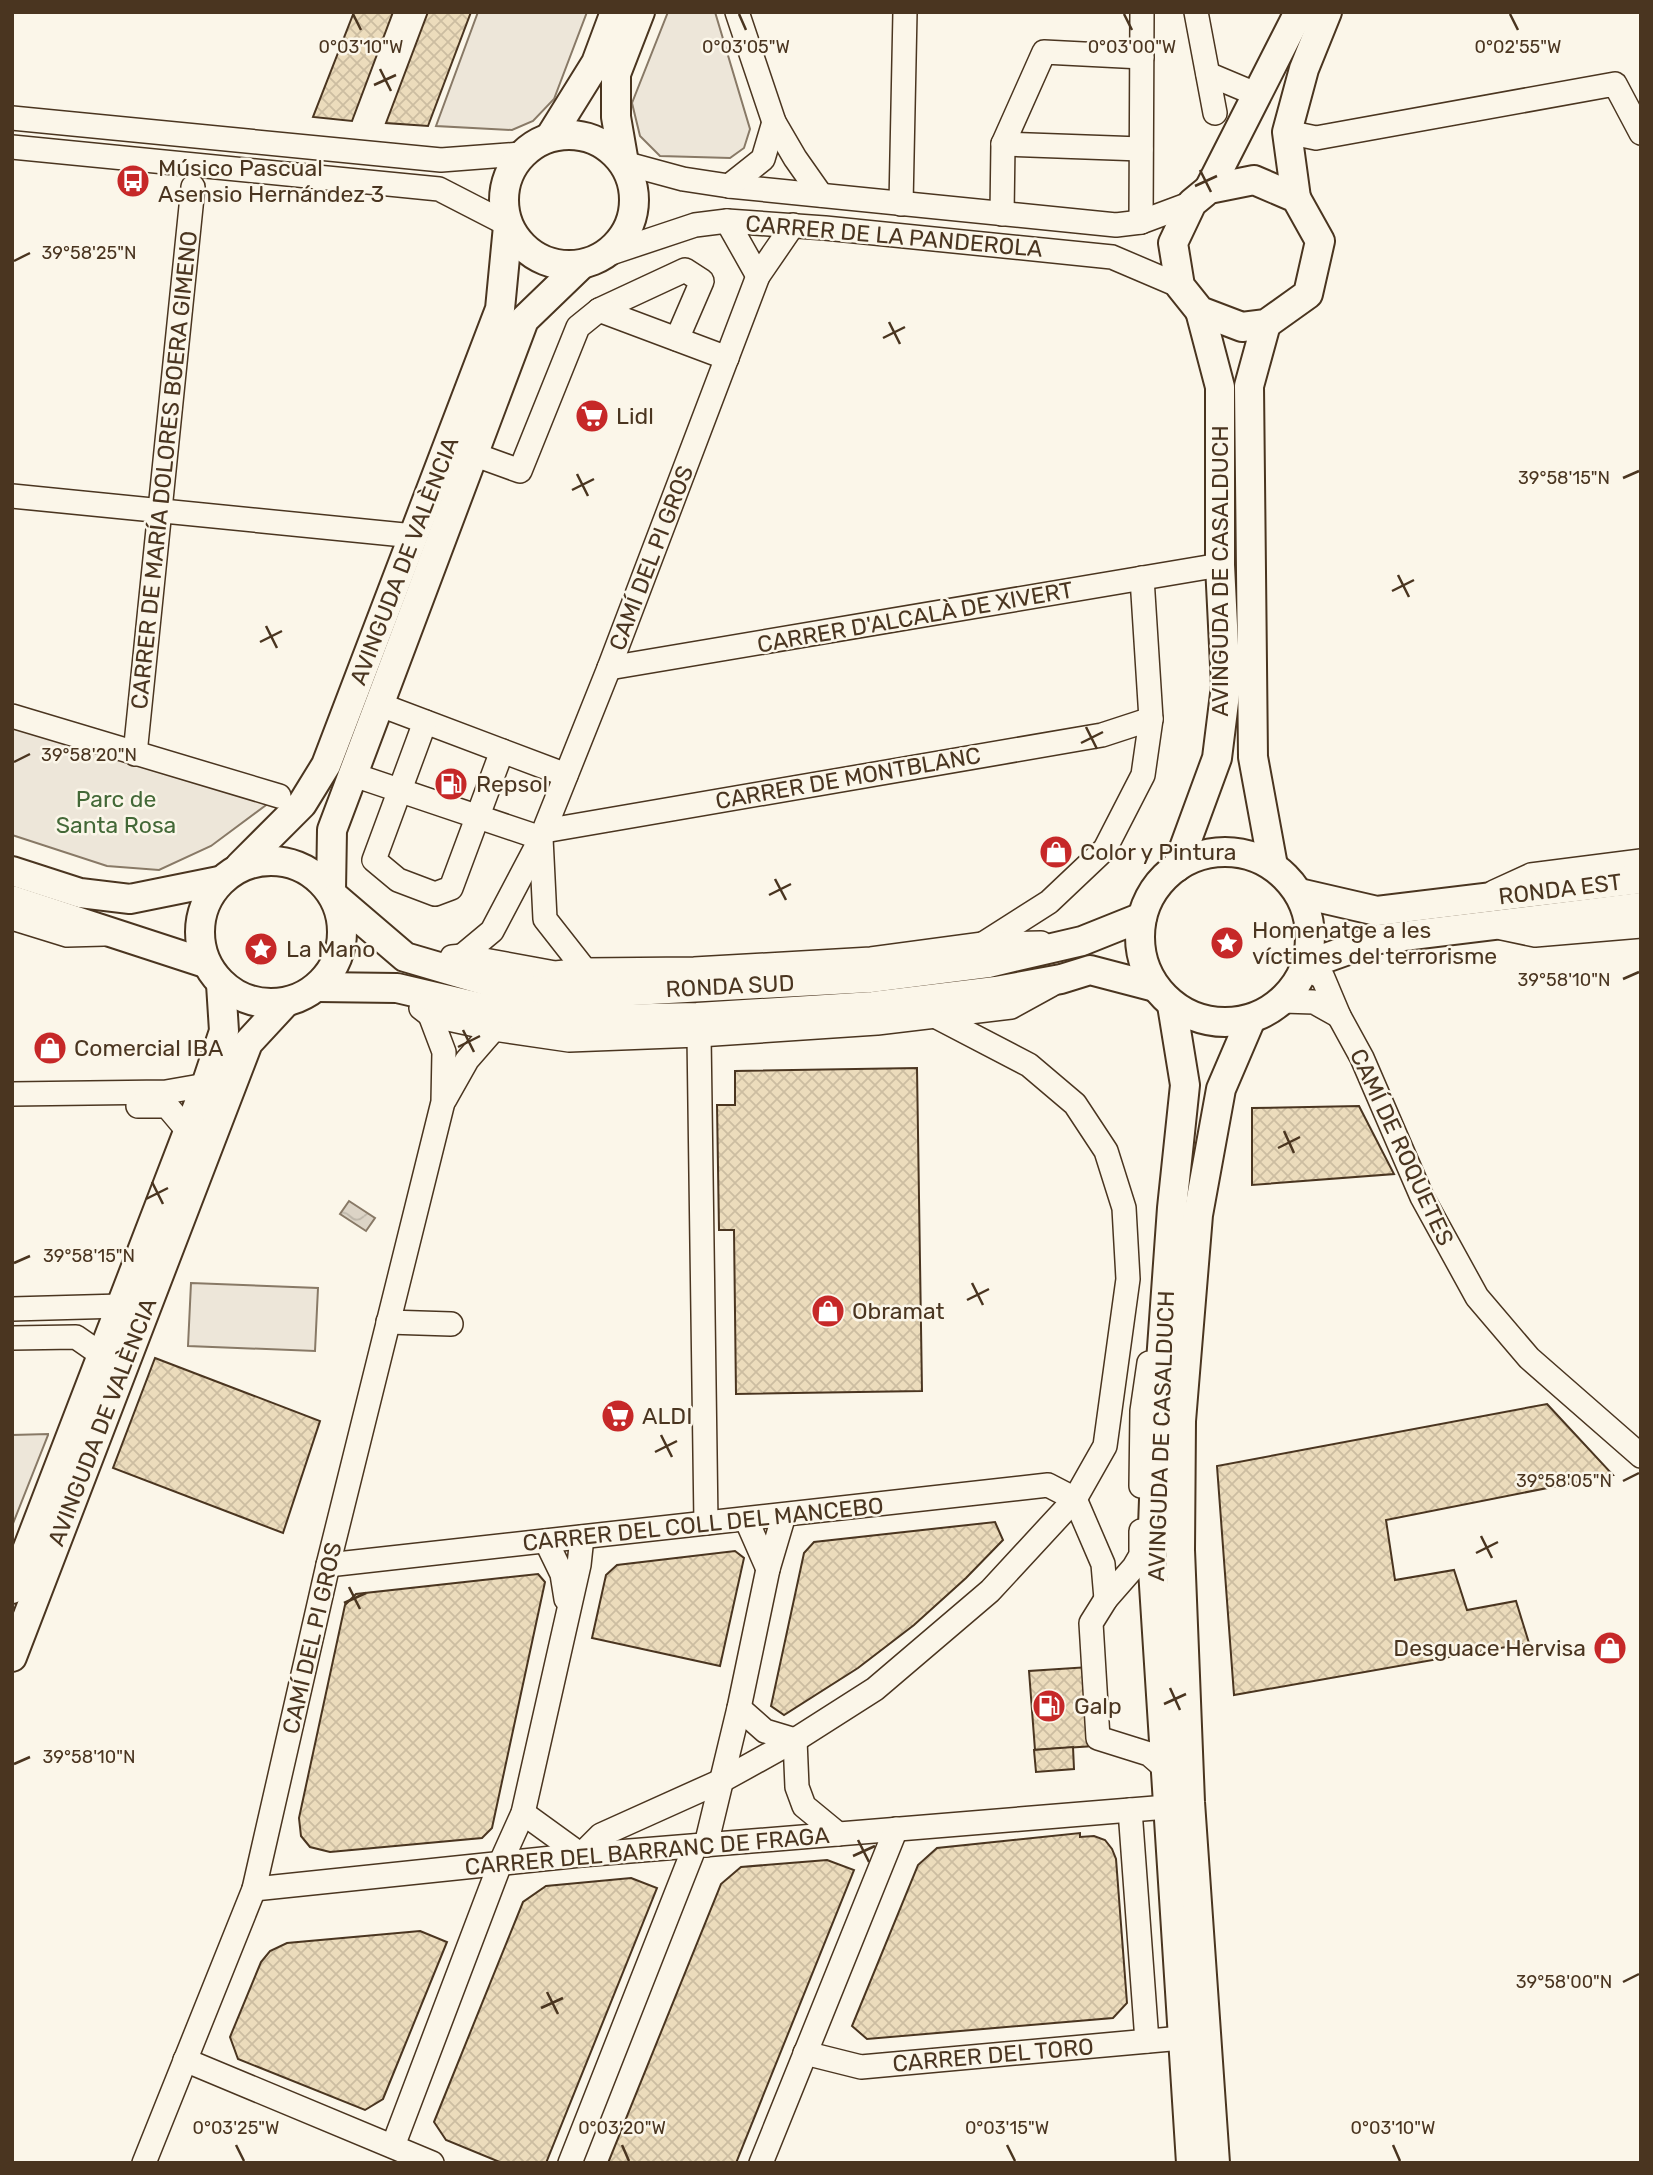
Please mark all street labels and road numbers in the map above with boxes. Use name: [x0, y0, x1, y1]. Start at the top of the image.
street label: CARRER DE LA PANDEROLA: [744, 209, 1044, 263]
street label: CARRER DE MARÍA DOLORES BOERA GIMENO: [125, 229, 203, 711]
street label: AVINGUDA DE CASALDUCH: [1206, 425, 1234, 717]
street label: AVINGUDA DE VALÈNCIA: [344, 433, 464, 689]
street label: CAMÍ DEL PI GROS: [603, 462, 699, 654]
street label: CARRER D'ALCALÀ DE XIVERT: [755, 575, 1075, 659]
street label: CARRER DE MONTBLANC: [713, 741, 983, 815]
street label: RONDA EST: [1497, 868, 1623, 910]
street label: RONDA SUD: [665, 969, 795, 1003]
street label: CAMÍ DE ROQUETES: [1344, 1044, 1460, 1250]
street label: AVINGUDA DE CASALDUCH: [1142, 1290, 1180, 1582]
street label: AVINGUDA DE VALÈNCIA: [42, 1294, 162, 1550]
street label: CARRER DEL COLL DEL MANCEBO: [521, 1491, 885, 1557]
street label: CAMÍ DEL PI GROS: [276, 1539, 348, 1737]
street label: CARRER DEL BARRANC DE FRAGA: [463, 1821, 831, 1881]
street label: CARRER DEL TORO: [891, 2032, 1095, 2078]

